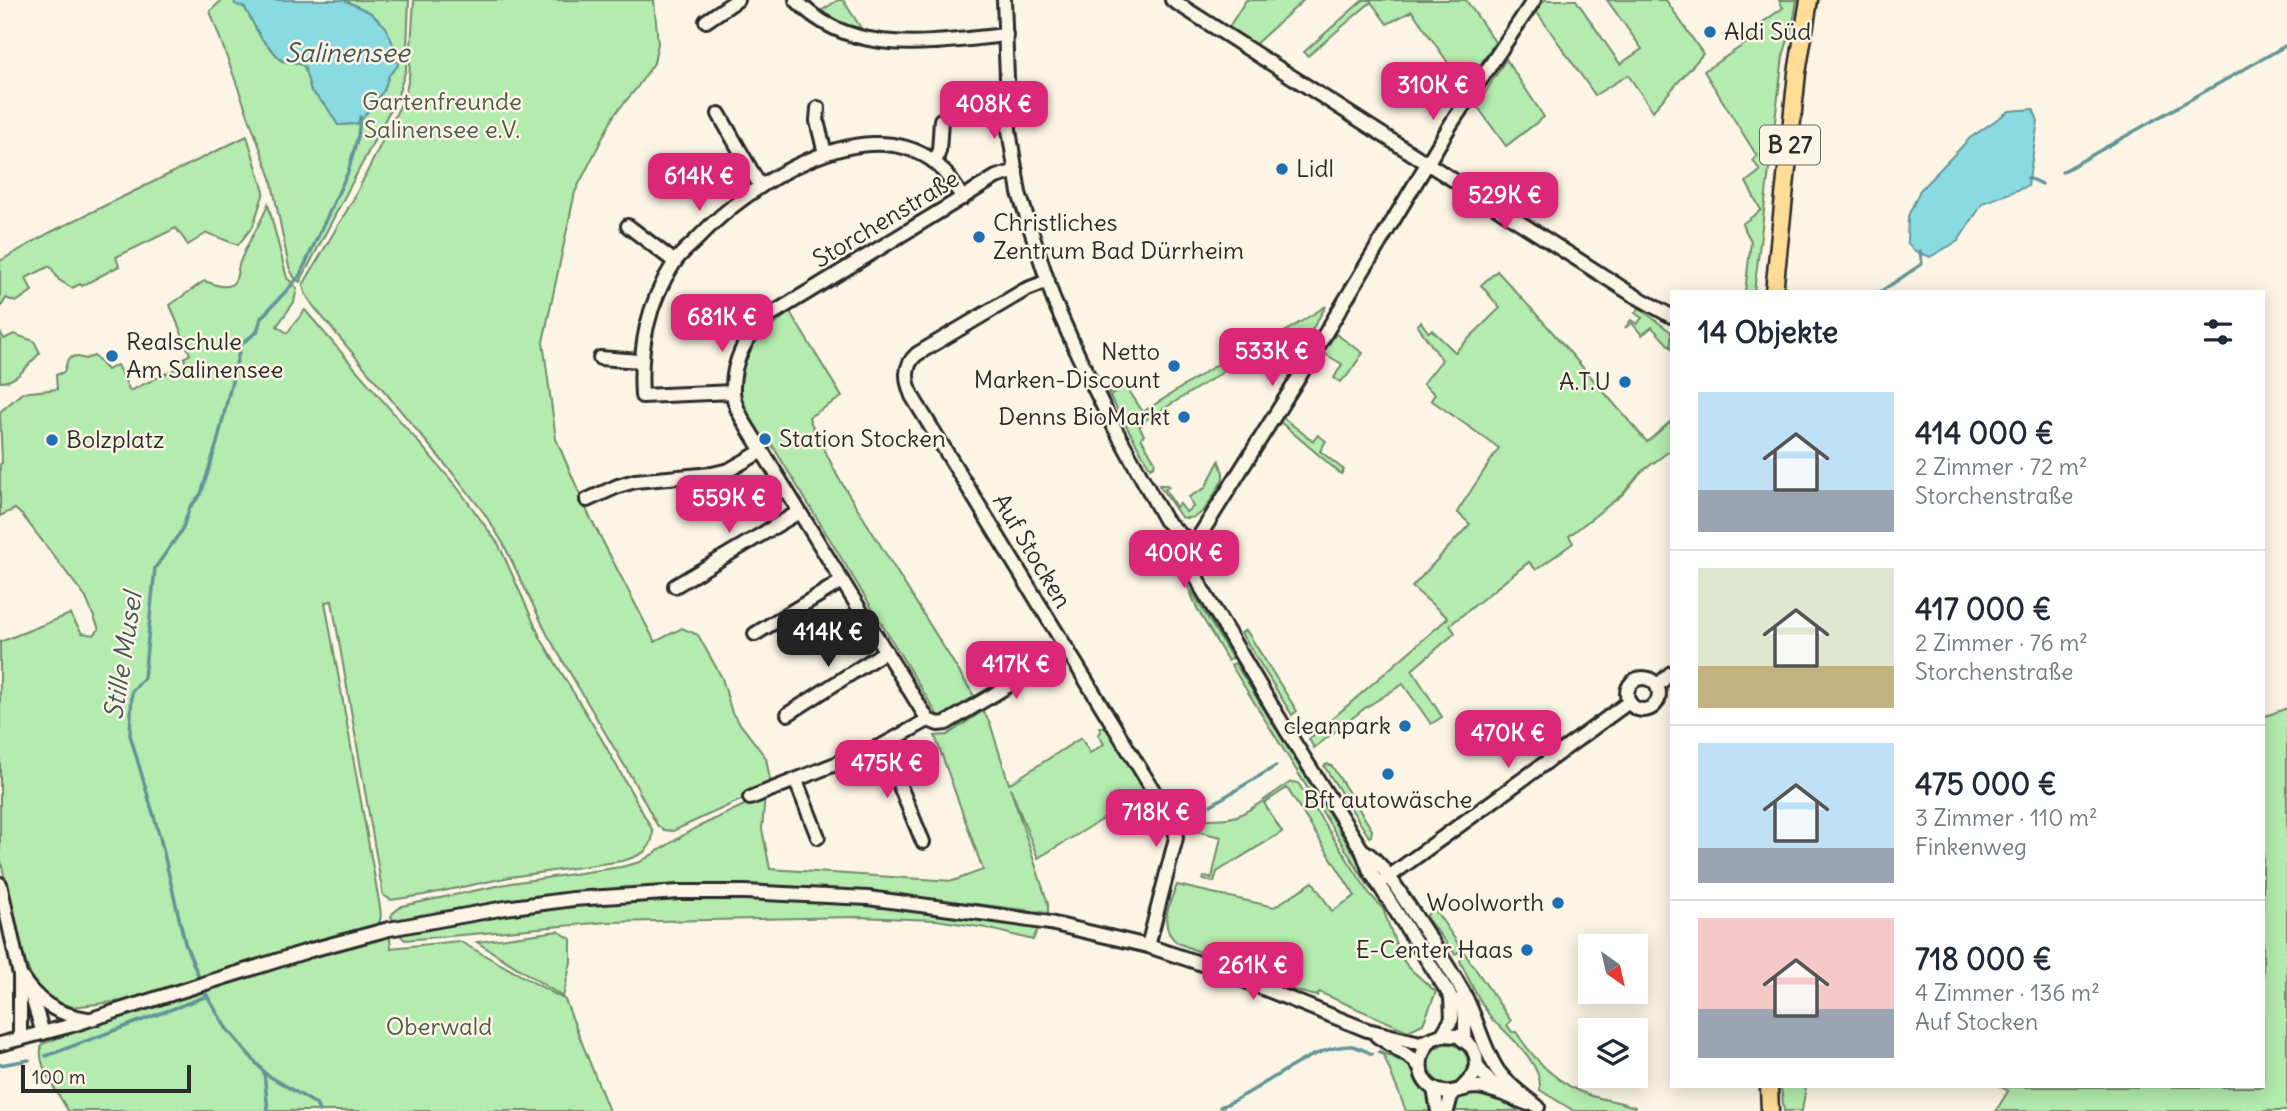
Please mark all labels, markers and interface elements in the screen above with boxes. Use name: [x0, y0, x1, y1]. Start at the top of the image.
place label: Aldi Süd: [1724, 16, 1811, 46]
marker: Aldi Süd: [1702, 24, 1718, 40]
water label: Salinensee: [285, 36, 411, 69]
pin: 310K €: [1376, 62, 1490, 122]
text: 310K €: [1397, 70, 1469, 99]
pin: 408K €: [937, 82, 1051, 141]
park label: Gartenfreunde Salinensee e.V.: [362, 86, 522, 144]
text: 408K €: [956, 89, 1032, 118]
road number: B 27: [1760, 126, 1820, 164]
place label: Lidl: [1296, 153, 1334, 183]
pin: 614K €: [642, 154, 756, 213]
text: 614K €: [664, 161, 734, 190]
marker: Lidl: [1274, 161, 1290, 177]
street label: Storchenstraße: [807, 163, 964, 274]
pin: 529K €: [1448, 173, 1562, 232]
text: 529K €: [1468, 180, 1542, 209]
place label: Christliches Zentrum Bad Dürrheim: [993, 207, 1244, 265]
marker: Christliches Zentrum Bad Dürrheim: [971, 229, 987, 245]
pin: 681K €: [665, 294, 779, 354]
text: 681K €: [687, 302, 757, 331]
text: 14 Objekte: [1698, 313, 1838, 351]
icon: filters: [2199, 313, 2237, 351]
place label: Realschule Am Salinensee: [126, 326, 284, 384]
pin: 533K €: [1215, 328, 1329, 388]
place label: Netto Marken-Discount: [974, 336, 1160, 394]
text: 533K €: [1235, 336, 1309, 365]
marker: Realschule Am Salinensee: [104, 348, 120, 364]
marker: Netto Marken-Discount: [1166, 358, 1182, 374]
place label: A.T.U: [1559, 366, 1611, 396]
marker: A.T.U: [1617, 374, 1633, 390]
place label: Denns BioMarkt: [998, 401, 1170, 431]
marker: Denns BioMarkt: [1176, 409, 1192, 425]
text: 414 000 €: [1915, 414, 2054, 452]
icon: home: [1754, 420, 1838, 504]
place label: Station Stocken: [779, 423, 946, 453]
place label: Bolzplatz: [66, 424, 164, 454]
marker: Station Stocken: [757, 431, 773, 447]
marker: Bolzplatz: [44, 432, 60, 448]
text: 2 Zimmer · 72 m²: [1915, 452, 2088, 481]
pin: 559K €: [672, 476, 786, 535]
text: Storchenstraße: [1915, 481, 2073, 510]
text: 559K €: [692, 483, 766, 512]
street label: Auf Stocken: [987, 488, 1079, 613]
pin: 400K €: [1127, 530, 1241, 590]
text: 400K €: [1145, 538, 1223, 567]
water label: Stille Musel: [96, 587, 149, 722]
text: 417 000 €: [1915, 590, 2051, 628]
icon: home: [1754, 596, 1838, 680]
pin: 414K €: [771, 610, 885, 669]
text: 414K €: [793, 617, 863, 646]
text: 2 Zimmer · 76 m²: [1915, 628, 2088, 657]
pin: 417K €: [959, 642, 1073, 701]
text: 417K €: [982, 649, 1050, 678]
text: Storchenstraße: [1915, 657, 2073, 686]
place label: cleanpark: [1283, 710, 1391, 740]
pin: 470K €: [1451, 710, 1565, 770]
marker: cleanpark: [1397, 718, 1413, 734]
text: 470K €: [1471, 718, 1545, 747]
pin: 475K €: [830, 740, 944, 800]
text: 475K €: [851, 748, 923, 777]
text: 475 000 €: [1915, 765, 2057, 803]
marker: Bft autowäsche: [1380, 766, 1396, 782]
icon: home: [1754, 771, 1838, 855]
place label: Bft autowäsche: [1304, 784, 1472, 814]
pin: 718K €: [1099, 790, 1213, 849]
text: 718K €: [1122, 797, 1190, 826]
text: 3 Zimmer · 110 m²: [1915, 803, 2098, 832]
text: Finkenweg: [1915, 832, 2027, 861]
place label: Woolworth: [1427, 887, 1544, 917]
marker: Woolworth: [1550, 895, 1566, 911]
place label: E-Center Haas: [1356, 934, 1513, 964]
north arrow: [1578, 934, 1648, 1004]
map controls: [1578, 934, 1648, 1088]
text: 718 000 €: [1915, 940, 2052, 978]
pin: 261K €: [1196, 942, 1310, 1002]
marker: E-Center Haas: [1519, 942, 1535, 958]
icon: home: [1754, 946, 1838, 1030]
text: 261K €: [1218, 950, 1288, 979]
text: 4 Zimmer · 136 m²: [1915, 978, 2100, 1007]
text: Auf Stocken: [1915, 1007, 2038, 1036]
park label: Oberwald: [386, 1011, 492, 1041]
button: layers: [1578, 1018, 1648, 1088]
scale bar: [21, 1062, 191, 1094]
text: 100 m: [32, 1065, 86, 1089]

